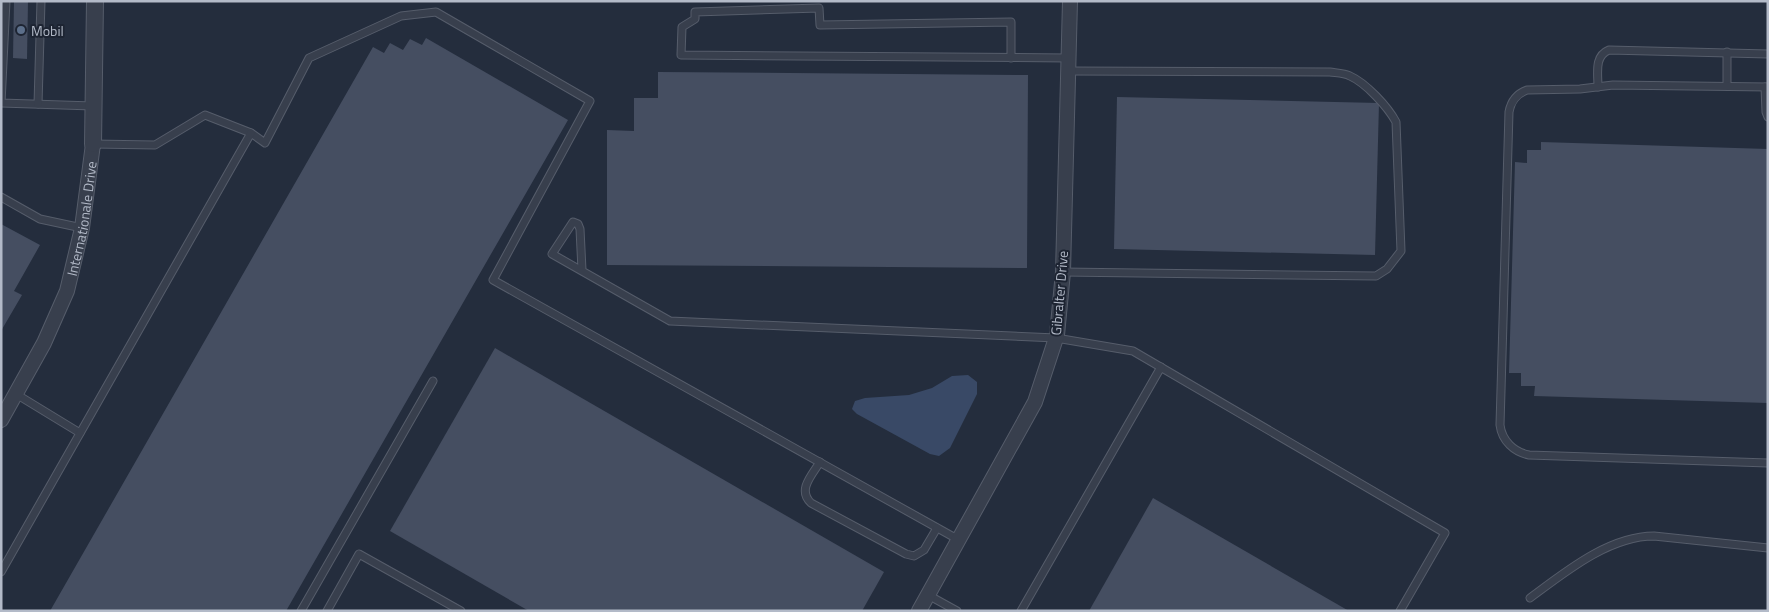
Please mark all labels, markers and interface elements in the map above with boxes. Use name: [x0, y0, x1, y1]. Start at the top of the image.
place label: Mobil: [31, 20, 64, 41]
marker: Mobil: [15, 24, 27, 36]
street label: Internationale Drive: [60, 160, 101, 278]
street label: Gibralter Drive: [1045, 250, 1073, 336]

